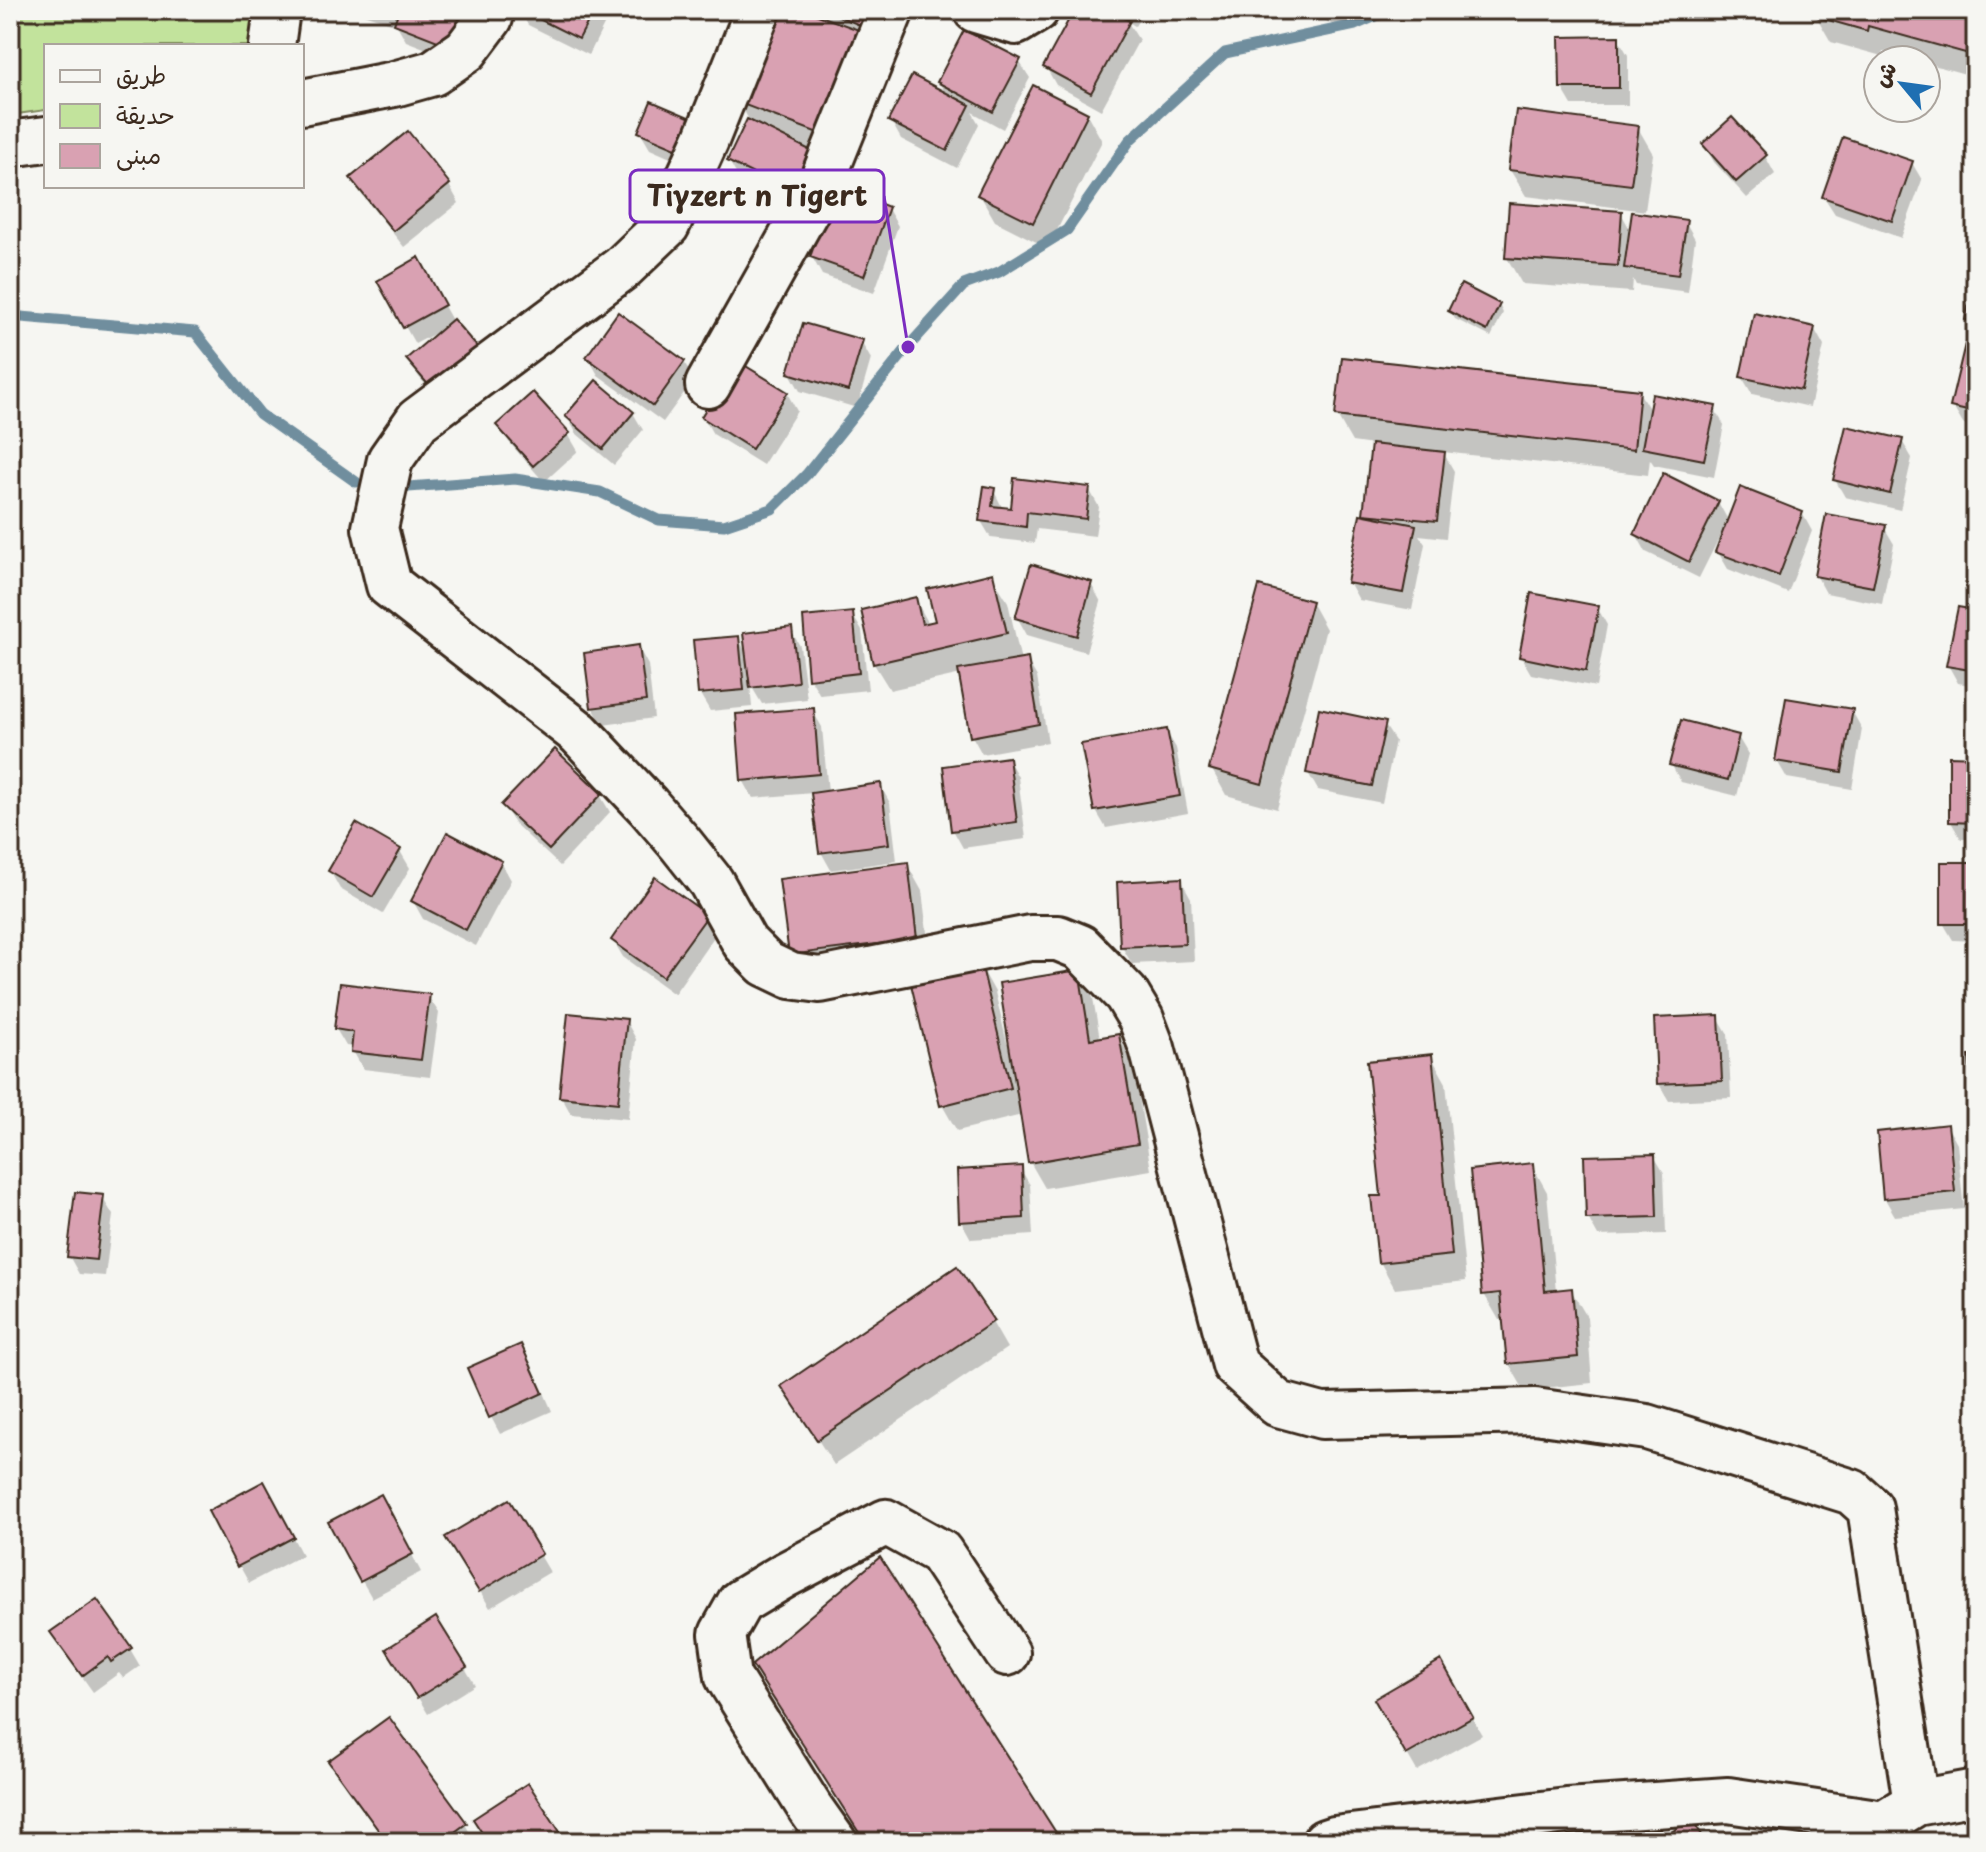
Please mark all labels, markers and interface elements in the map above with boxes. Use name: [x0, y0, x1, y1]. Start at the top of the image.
legend: [44, 44, 304, 188]
north arrow: [1862, 44, 1942, 124]
text: ش: [1863, 55, 1903, 92]
text: طريق: [116, 56, 166, 92]
text: حديقة: [116, 96, 175, 132]
text: مبنى: [116, 136, 161, 172]
callout: Tiɣzert n Tigert: [630, 170, 884, 222]
text: Tiɣzert n Tigert: [647, 173, 867, 216]

